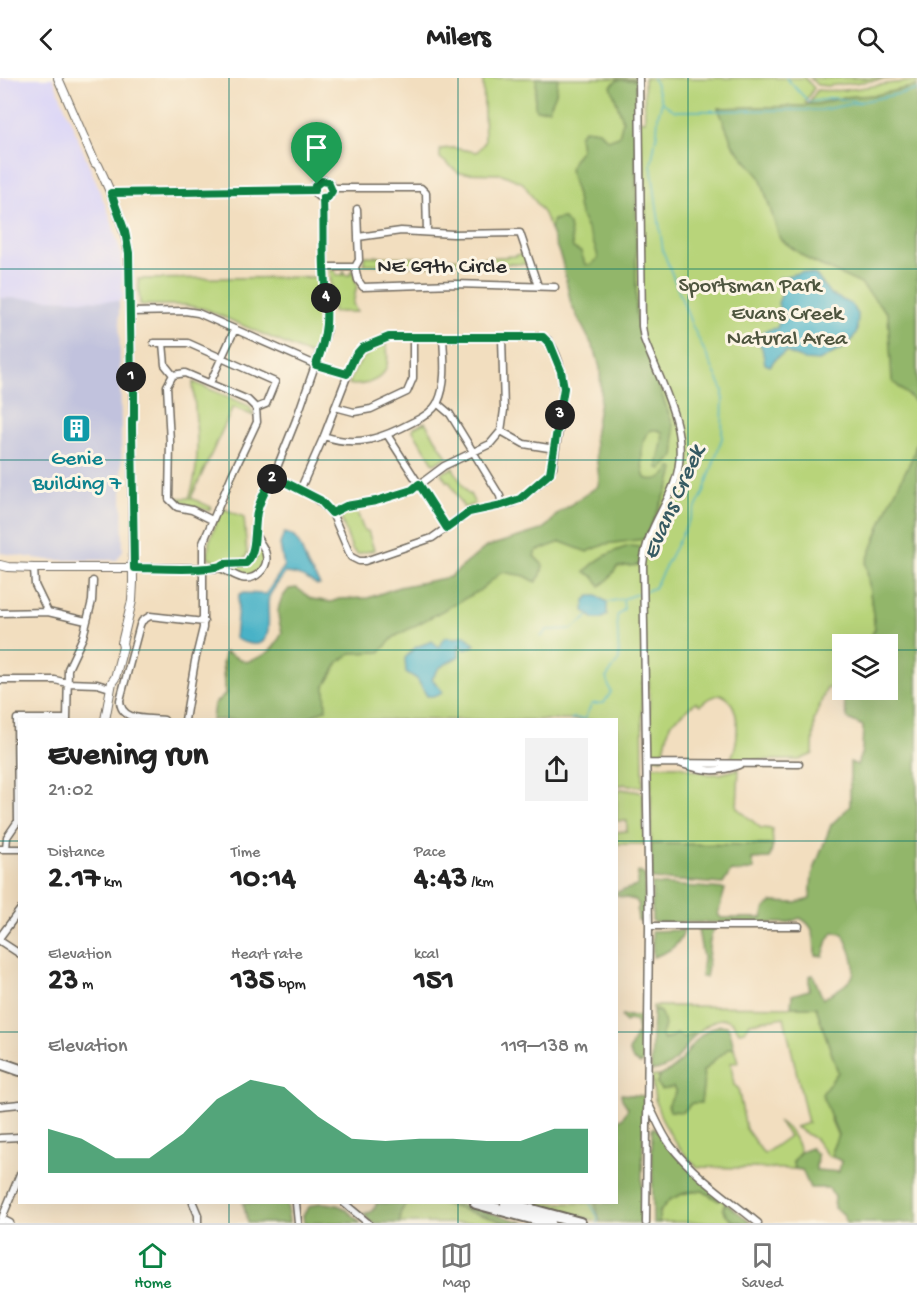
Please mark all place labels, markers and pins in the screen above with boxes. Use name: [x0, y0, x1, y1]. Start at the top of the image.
pin: [291, 122, 342, 184]
pin: 4: [311, 283, 341, 313]
pin: 1: [116, 362, 146, 392]
pin: 3: [545, 400, 575, 430]
building icon: Genie Building 7: [61, 412, 93, 444]
place label: Genie Building 7: [32, 447, 122, 498]
pin: 2: [257, 464, 287, 494]

